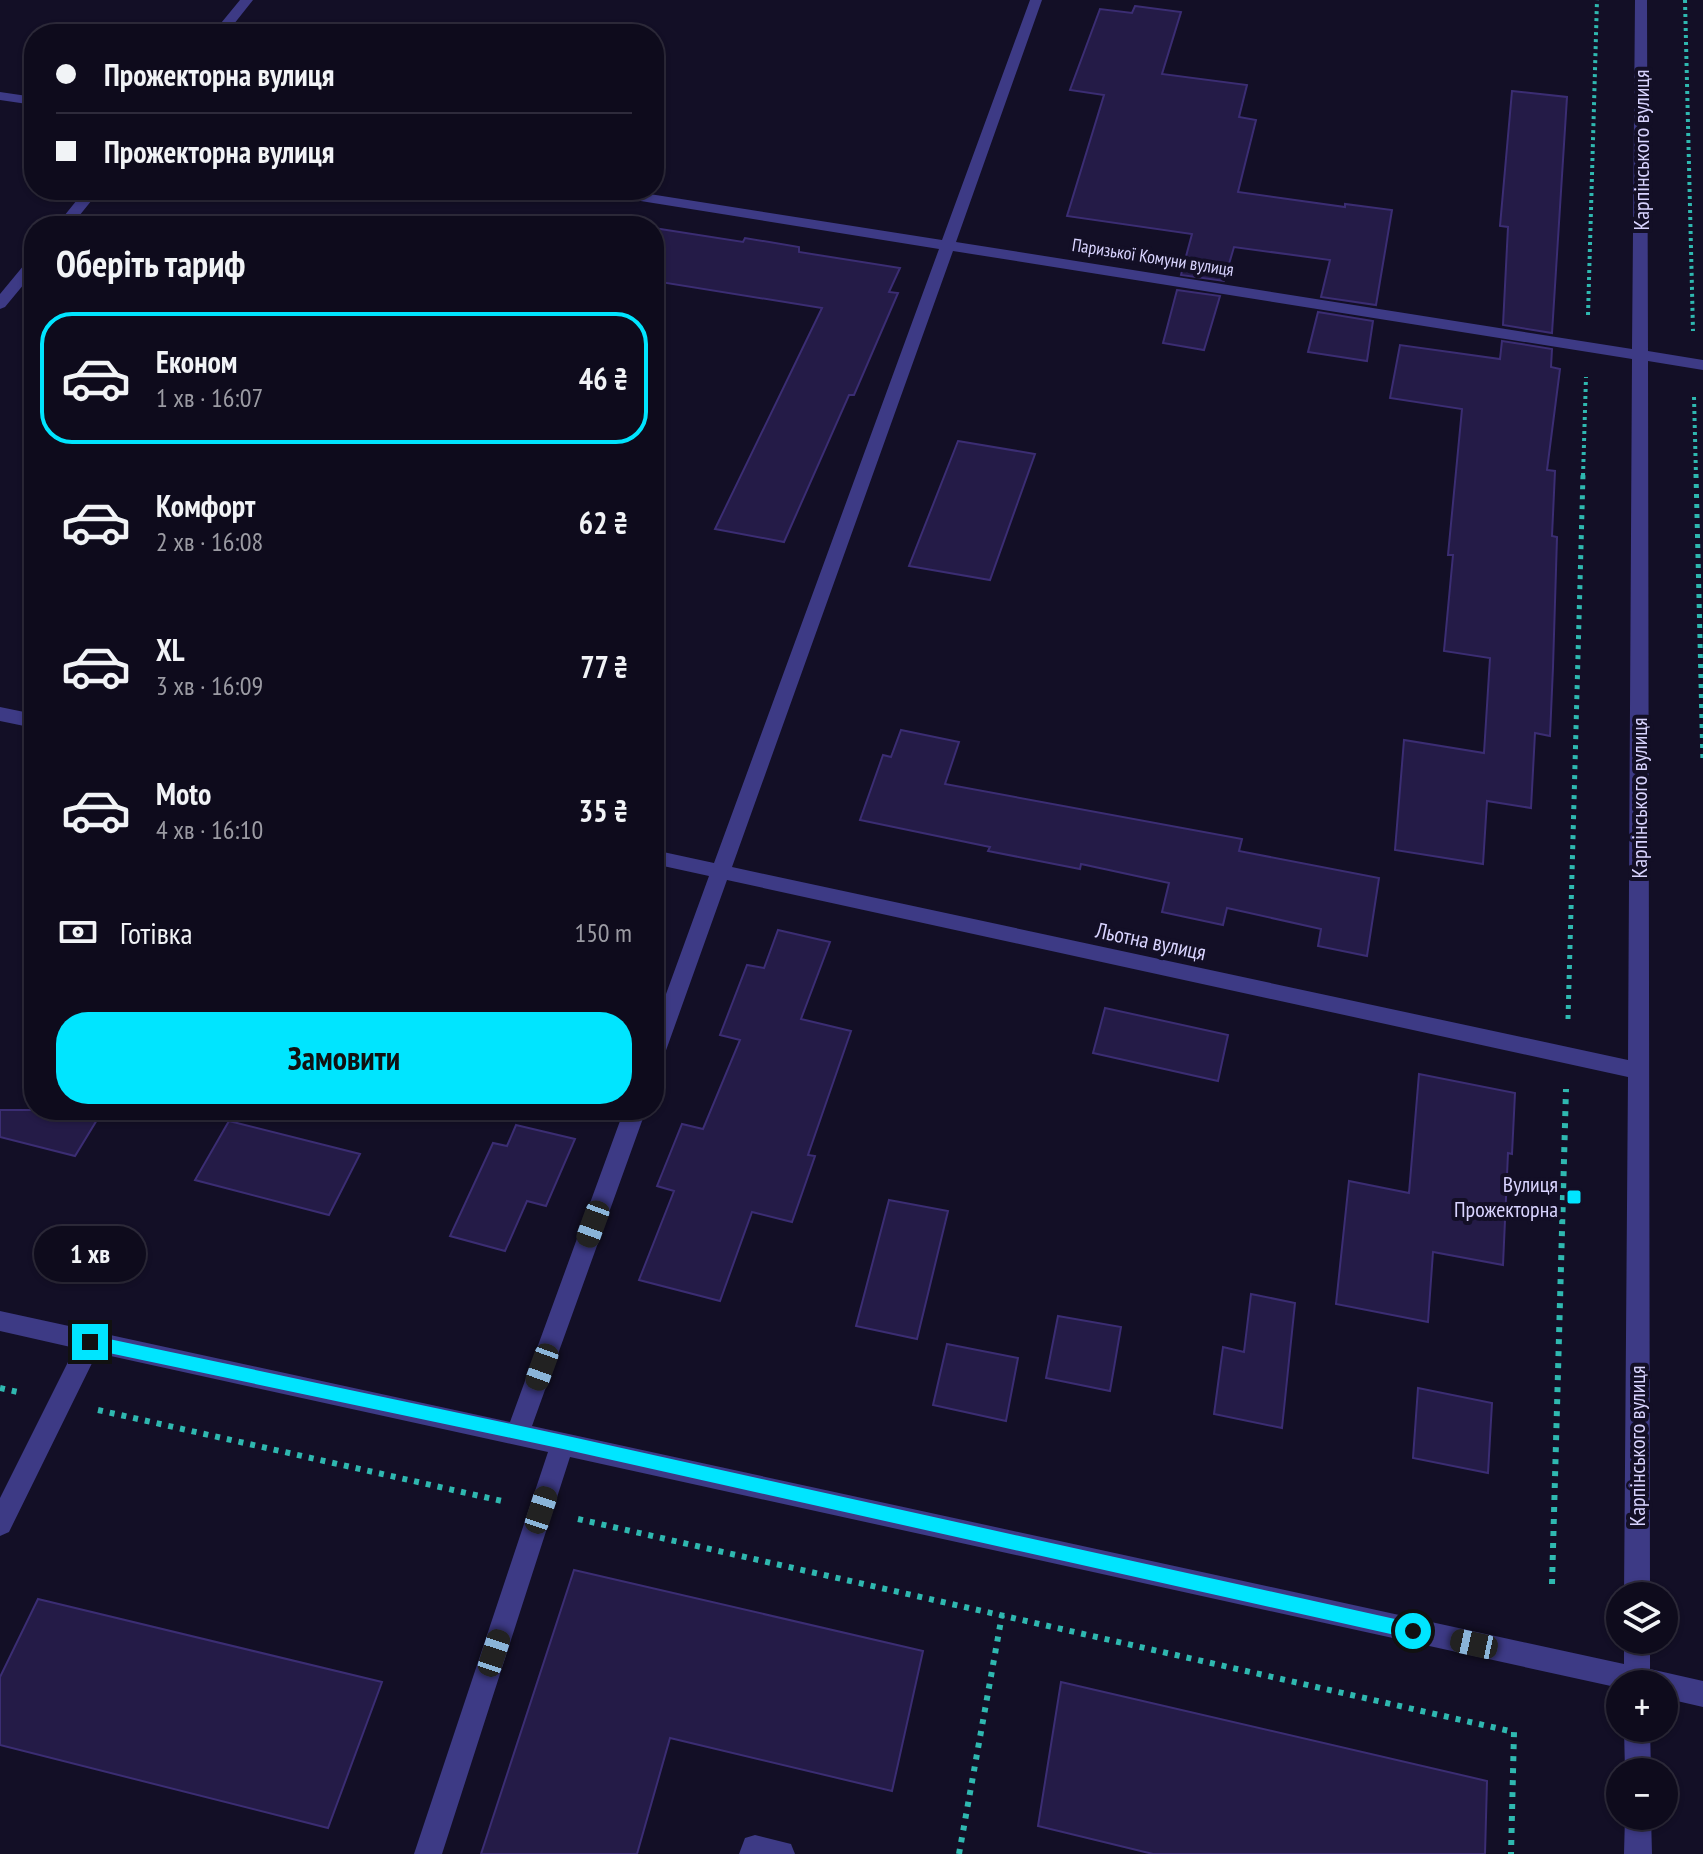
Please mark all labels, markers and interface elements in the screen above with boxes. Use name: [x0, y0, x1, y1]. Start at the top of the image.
text: Прожекторна вулиця: [104, 55, 334, 94]
street label: Карпінського вулиця: [1627, 69, 1655, 231]
text: Прожекторна вулиця: [104, 132, 334, 171]
street label: Паризької Комуни вулиця: [1070, 233, 1236, 281]
text: Оберіть тариф: [56, 240, 245, 287]
icon: car: [60, 342, 132, 414]
text: Економ: [156, 342, 238, 381]
text: 46 ₴: [579, 359, 628, 398]
text: 1 хв · 16:07: [156, 381, 263, 414]
icon: car: [60, 486, 132, 558]
text: Комфорт: [156, 486, 255, 525]
text: 62 ₴: [579, 503, 628, 542]
text: 2 хв · 16:08: [156, 525, 263, 558]
icon: car: [60, 630, 132, 702]
text: XL: [156, 630, 185, 669]
text: 77 ₴: [580, 647, 628, 686]
text: 3 хв · 16:09: [156, 669, 263, 702]
street label: Карпінського вулиця: [1625, 717, 1653, 879]
icon: car: [60, 774, 132, 846]
text: Moto: [156, 774, 211, 813]
text: 35 ₴: [579, 791, 628, 830]
text: 4 хв · 16:10: [156, 813, 263, 846]
icon: cash: [56, 910, 100, 954]
text: Готівка: [120, 913, 192, 952]
street label: Льотна вулиця: [1092, 915, 1209, 966]
text: 150 m: [574, 916, 632, 949]
button: Замовити: [56, 1012, 632, 1104]
place label: Вулиця Прожекторна: [1454, 1170, 1558, 1223]
marker: Вулиця Прожекторна: [1565, 1188, 1583, 1206]
car: [574, 1197, 612, 1251]
callout: 1 хв: [34, 1226, 146, 1282]
text: 1 хв: [70, 1237, 110, 1270]
route end: [72, 1324, 108, 1360]
car: [523, 1340, 561, 1394]
street label: Карпінського вулиця: [1623, 1365, 1651, 1527]
car: [522, 1483, 560, 1537]
map controls: [1606, 1582, 1678, 1830]
button: layers: [1606, 1582, 1678, 1654]
route start: [1395, 1613, 1431, 1649]
car: [475, 1626, 513, 1680]
car: [1448, 1627, 1500, 1661]
button: +: [1606, 1670, 1678, 1742]
button: −: [1606, 1758, 1678, 1830]

